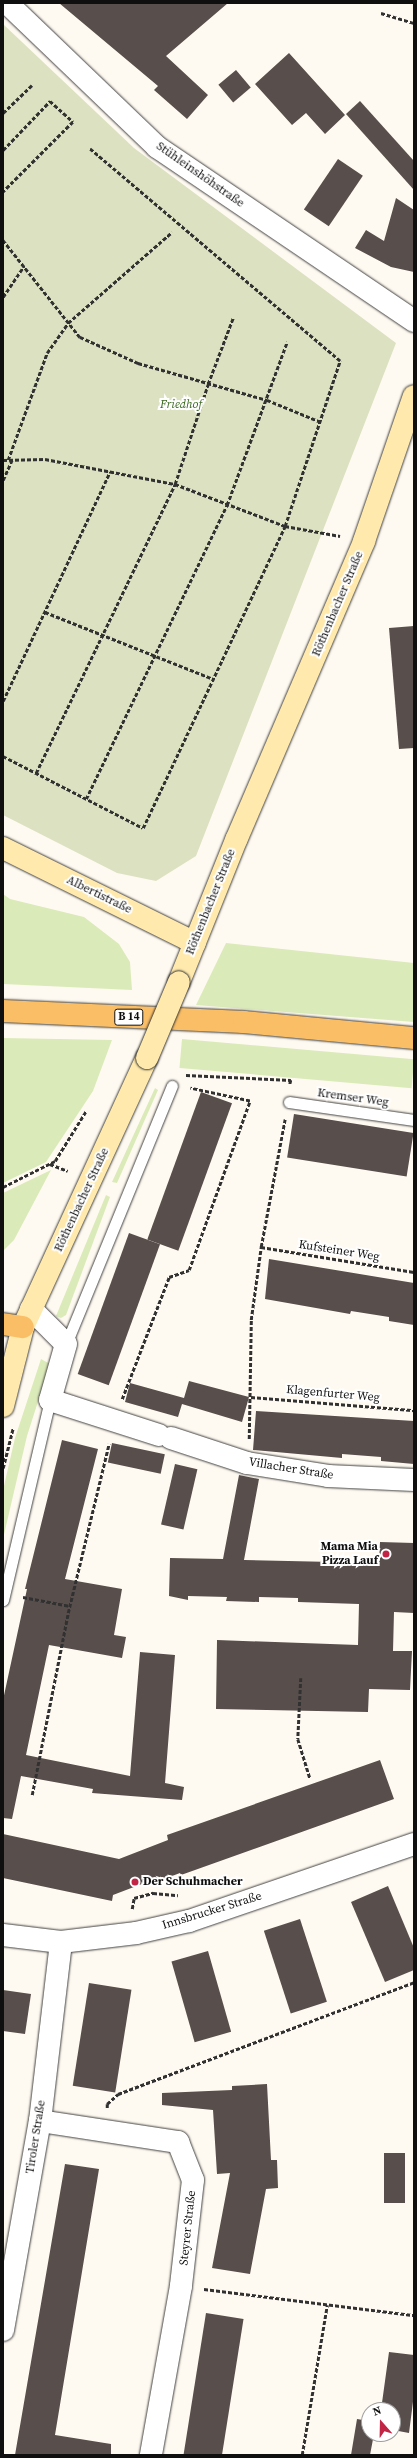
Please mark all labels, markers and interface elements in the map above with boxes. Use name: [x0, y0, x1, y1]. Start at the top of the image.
street label: Stühleinshöhstraße: [153, 139, 247, 211]
park label: Friedhof: [160, 398, 202, 412]
street label: Röthenbacher Straße: [309, 549, 367, 659]
street label: Röthenbacher Straße: [183, 847, 239, 957]
street label: Albertistraße: [64, 873, 134, 917]
road number: B 14: [114, 1008, 144, 1026]
street label: Kremser Weg: [316, 1086, 390, 1110]
street label: Röthenbacher Straße: [52, 1146, 112, 1254]
street label: Kufsteiner Weg: [297, 1237, 381, 1265]
street label: Klagenfurter Weg: [285, 1383, 381, 1405]
street label: Villacher Straße: [248, 1455, 334, 1483]
place label: Mama Mia Pizza Lauf: [320, 1540, 378, 1568]
marker: Mama Mia Pizza Lauf: [381, 1549, 391, 1559]
place label: Der Schuhmacher: [143, 1875, 243, 1889]
marker: Der Schuhmacher: [130, 1877, 140, 1887]
street label: Innsbrucker Straße: [161, 1889, 263, 1933]
street label: Tiroler Straße: [23, 2099, 49, 2175]
street label: Steyrer Straße: [177, 2190, 199, 2266]
north arrow: [361, 2402, 401, 2442]
text: N: [371, 2403, 383, 2420]

